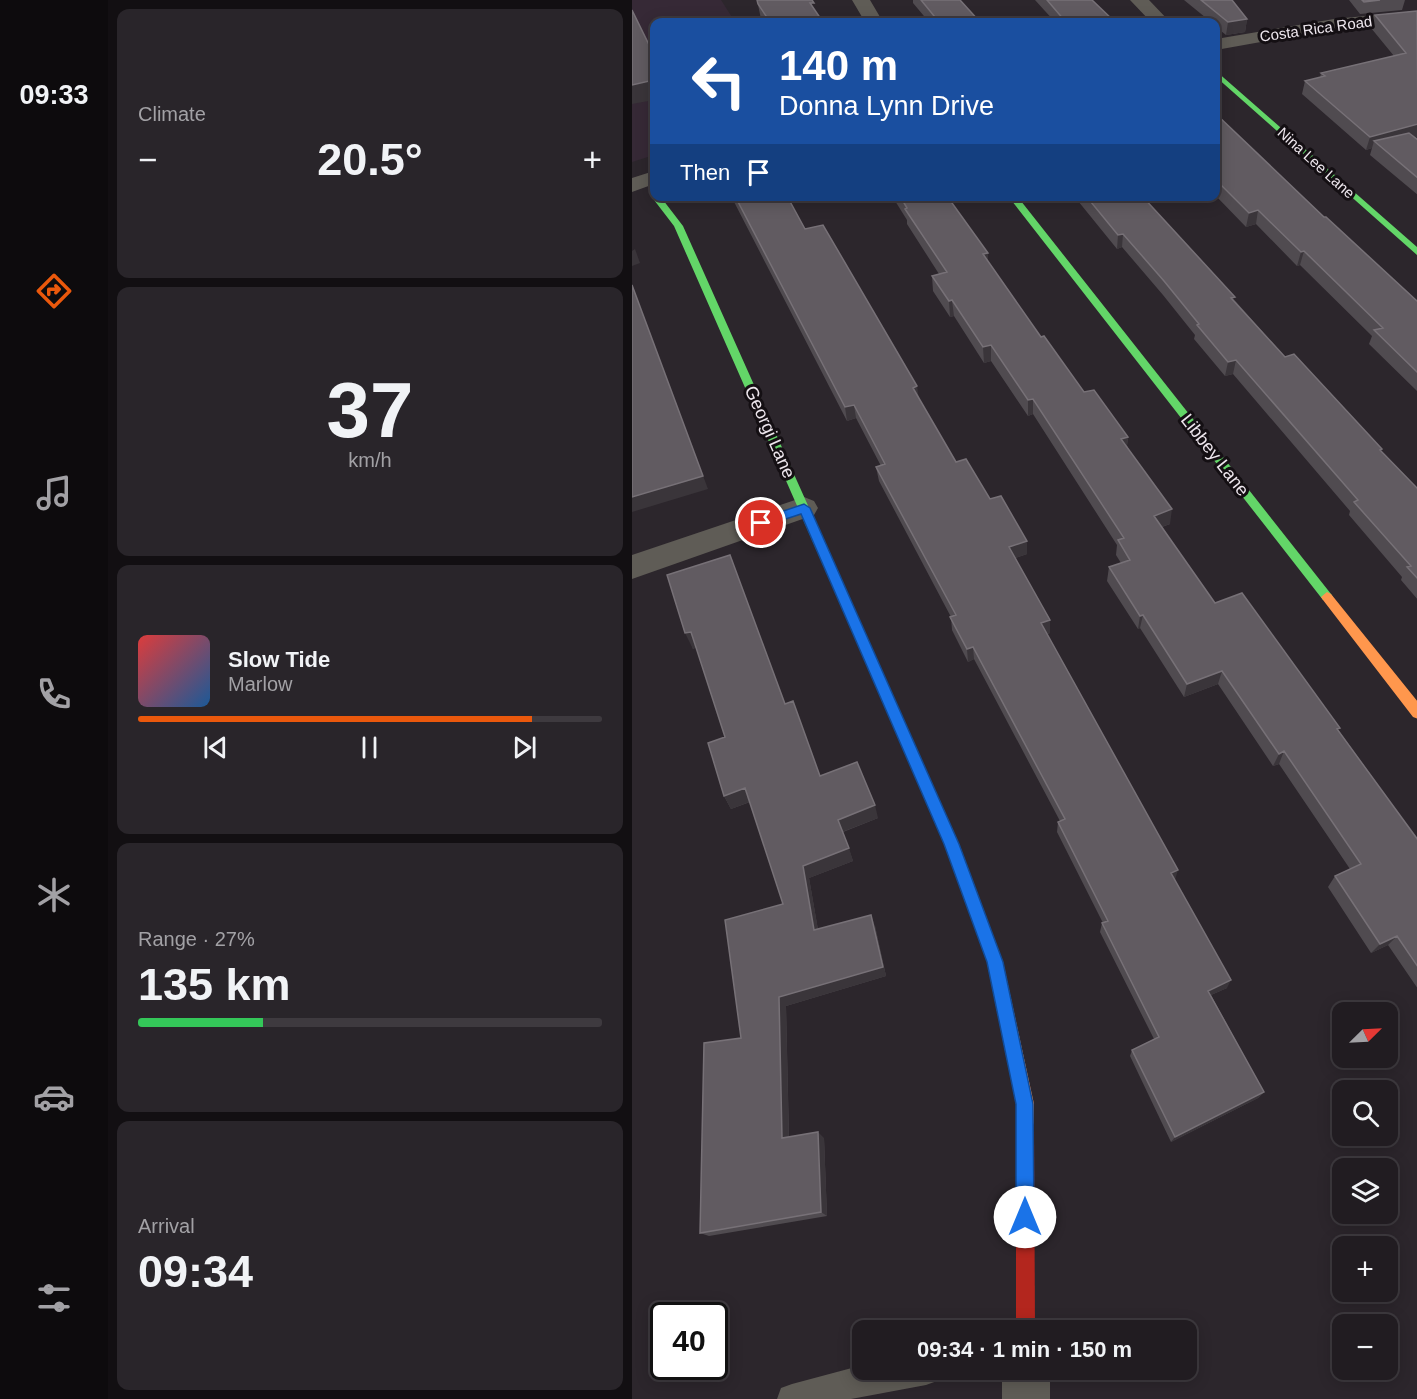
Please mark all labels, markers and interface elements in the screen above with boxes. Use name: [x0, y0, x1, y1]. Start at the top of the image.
street label: Costa Rica Road: [1259, 12, 1373, 45]
icon: left: [680, 42, 758, 120]
text: 140 m: [779, 42, 898, 89]
text: 09:33: [19, 80, 89, 110]
text: Donna Lynn Drive: [779, 91, 994, 121]
text: Climate: [138, 103, 206, 125]
street label: Nina Lee Lane: [1274, 124, 1358, 202]
text: 20.5°: [317, 134, 423, 185]
text: −: [138, 141, 157, 178]
text: +: [583, 141, 602, 178]
icon: arrive: [742, 156, 775, 189]
text: Then: [680, 160, 730, 185]
icon: directions: [33, 270, 75, 312]
text: 37: [327, 366, 413, 454]
street label: Georgi Lane: [741, 383, 799, 481]
street label: Libbey Lane: [1177, 410, 1253, 500]
text: km/h: [348, 449, 392, 471]
icon: music: [33, 472, 75, 514]
pin: [735, 497, 786, 548]
icon: arrive: [744, 506, 777, 539]
text: Slow Tide: [228, 647, 330, 672]
icon: phone: [33, 673, 75, 715]
text: Marlow: [228, 673, 292, 695]
icon: previous: [199, 731, 232, 764]
icon: pause: [353, 731, 386, 764]
icon: next: [508, 731, 541, 764]
icon: climate: [33, 874, 75, 916]
text: Range · 27%: [138, 928, 255, 950]
text: 135 km: [138, 959, 291, 1010]
north arrow: [1332, 1002, 1398, 1068]
map controls: [1332, 1002, 1398, 1380]
icon: car: [33, 1076, 75, 1118]
button: search: [1332, 1080, 1398, 1146]
button: layers: [1332, 1158, 1398, 1224]
position arrow: [993, 1185, 1057, 1249]
text: Arrival: [138, 1215, 195, 1237]
button: +: [1332, 1236, 1398, 1302]
text: 09:34: [138, 1246, 253, 1297]
icon: filters: [33, 1277, 75, 1319]
speed limit sign: 40: [650, 1302, 728, 1380]
button: −: [1332, 1314, 1398, 1380]
text: 09:34 · 1 min · 150 m: [917, 1337, 1132, 1362]

